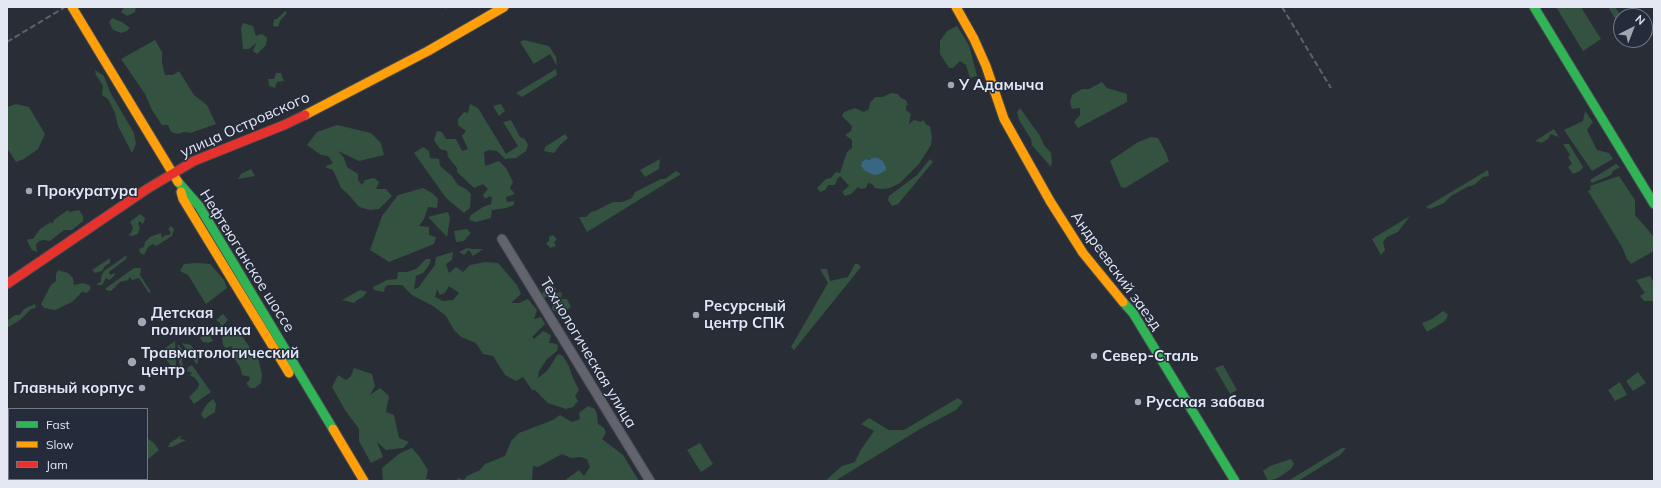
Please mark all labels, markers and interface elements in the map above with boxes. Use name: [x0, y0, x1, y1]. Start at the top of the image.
north arrow: [1613, 8, 1653, 48]
text: N: [1633, 12, 1648, 28]
place label: У Адамыча: [959, 76, 1044, 94]
marker: У Адамыча: [946, 80, 956, 90]
street label: улица Островского: [178, 88, 312, 162]
place label: Прокуратура: [37, 182, 138, 200]
marker: Прокуратура: [24, 186, 34, 196]
street label: Нефтеюганское шоссе: [196, 186, 298, 336]
street label: Андреевский заезд: [1067, 208, 1165, 334]
street label: Технологическая улица: [536, 275, 640, 431]
place label: Ресурсный центр СПК: [704, 297, 786, 332]
place label: Детская поликлиника: [151, 304, 251, 339]
marker: Ресурсный центр СПК: [691, 310, 701, 320]
marker: Детская поликлиника: [136, 316, 148, 328]
place label: Травматологический центр: [141, 344, 299, 379]
place label: Север-Сталь: [1102, 347, 1199, 365]
marker: Север-Сталь: [1089, 351, 1099, 361]
marker: Травматологический центр: [126, 356, 138, 368]
place label: Главный корпус: [13, 379, 134, 397]
marker: Главный корпус: [137, 383, 147, 393]
place label: Русская забава: [1146, 393, 1265, 411]
marker: Русская забава: [1133, 397, 1143, 407]
legend: [8, 408, 148, 480]
text: Fast: [46, 417, 70, 432]
text: Slow: [46, 437, 74, 452]
text: Jam: [46, 457, 68, 472]

